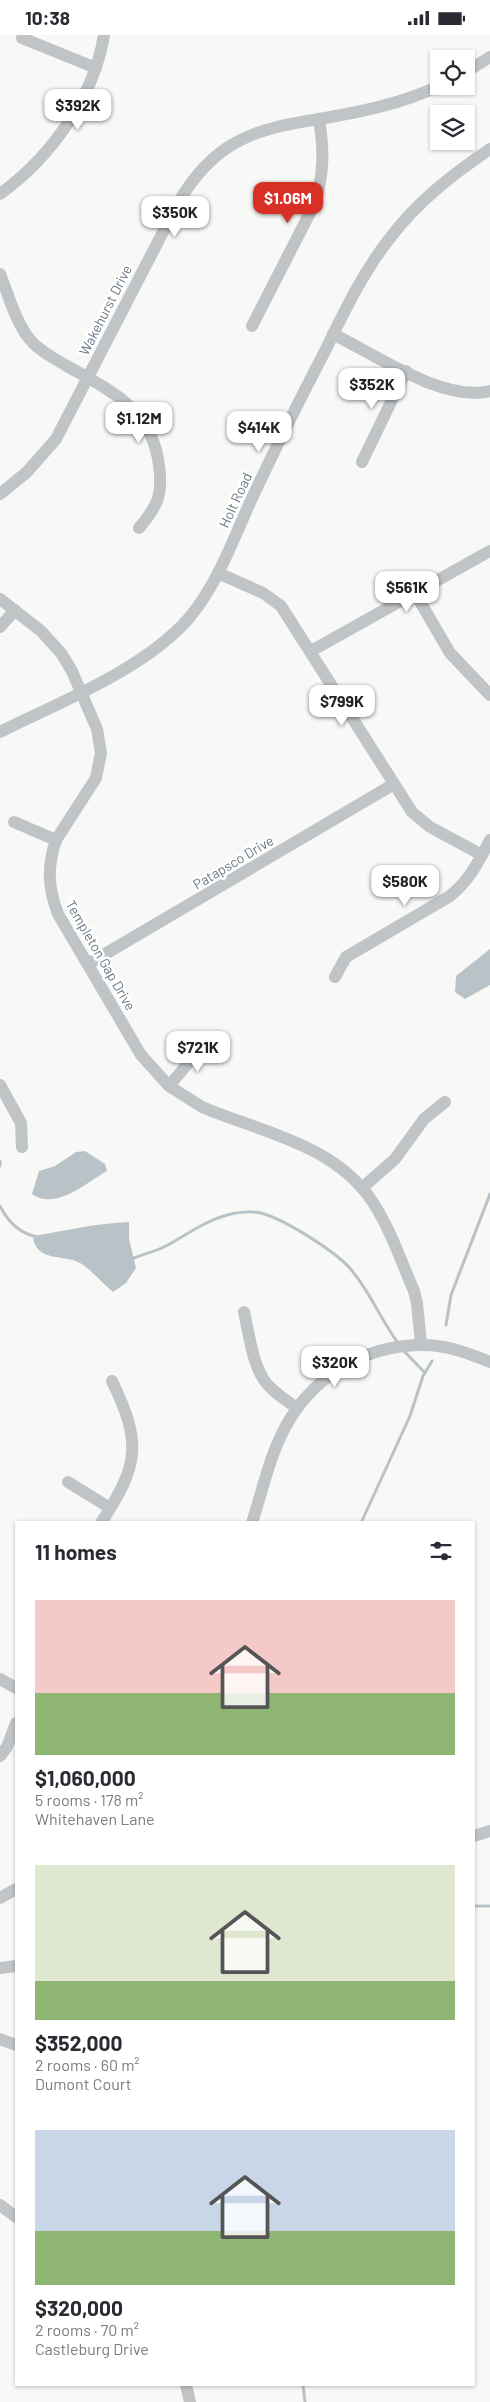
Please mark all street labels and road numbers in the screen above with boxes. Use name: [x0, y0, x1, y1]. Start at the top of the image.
street label: Wakehurst Drive: [75, 262, 135, 358]
street label: Holt Road: [215, 470, 255, 530]
street label: Patapsco Drive: [190, 831, 276, 893]
street label: Templeton Gap Drive: [62, 897, 140, 1013]

